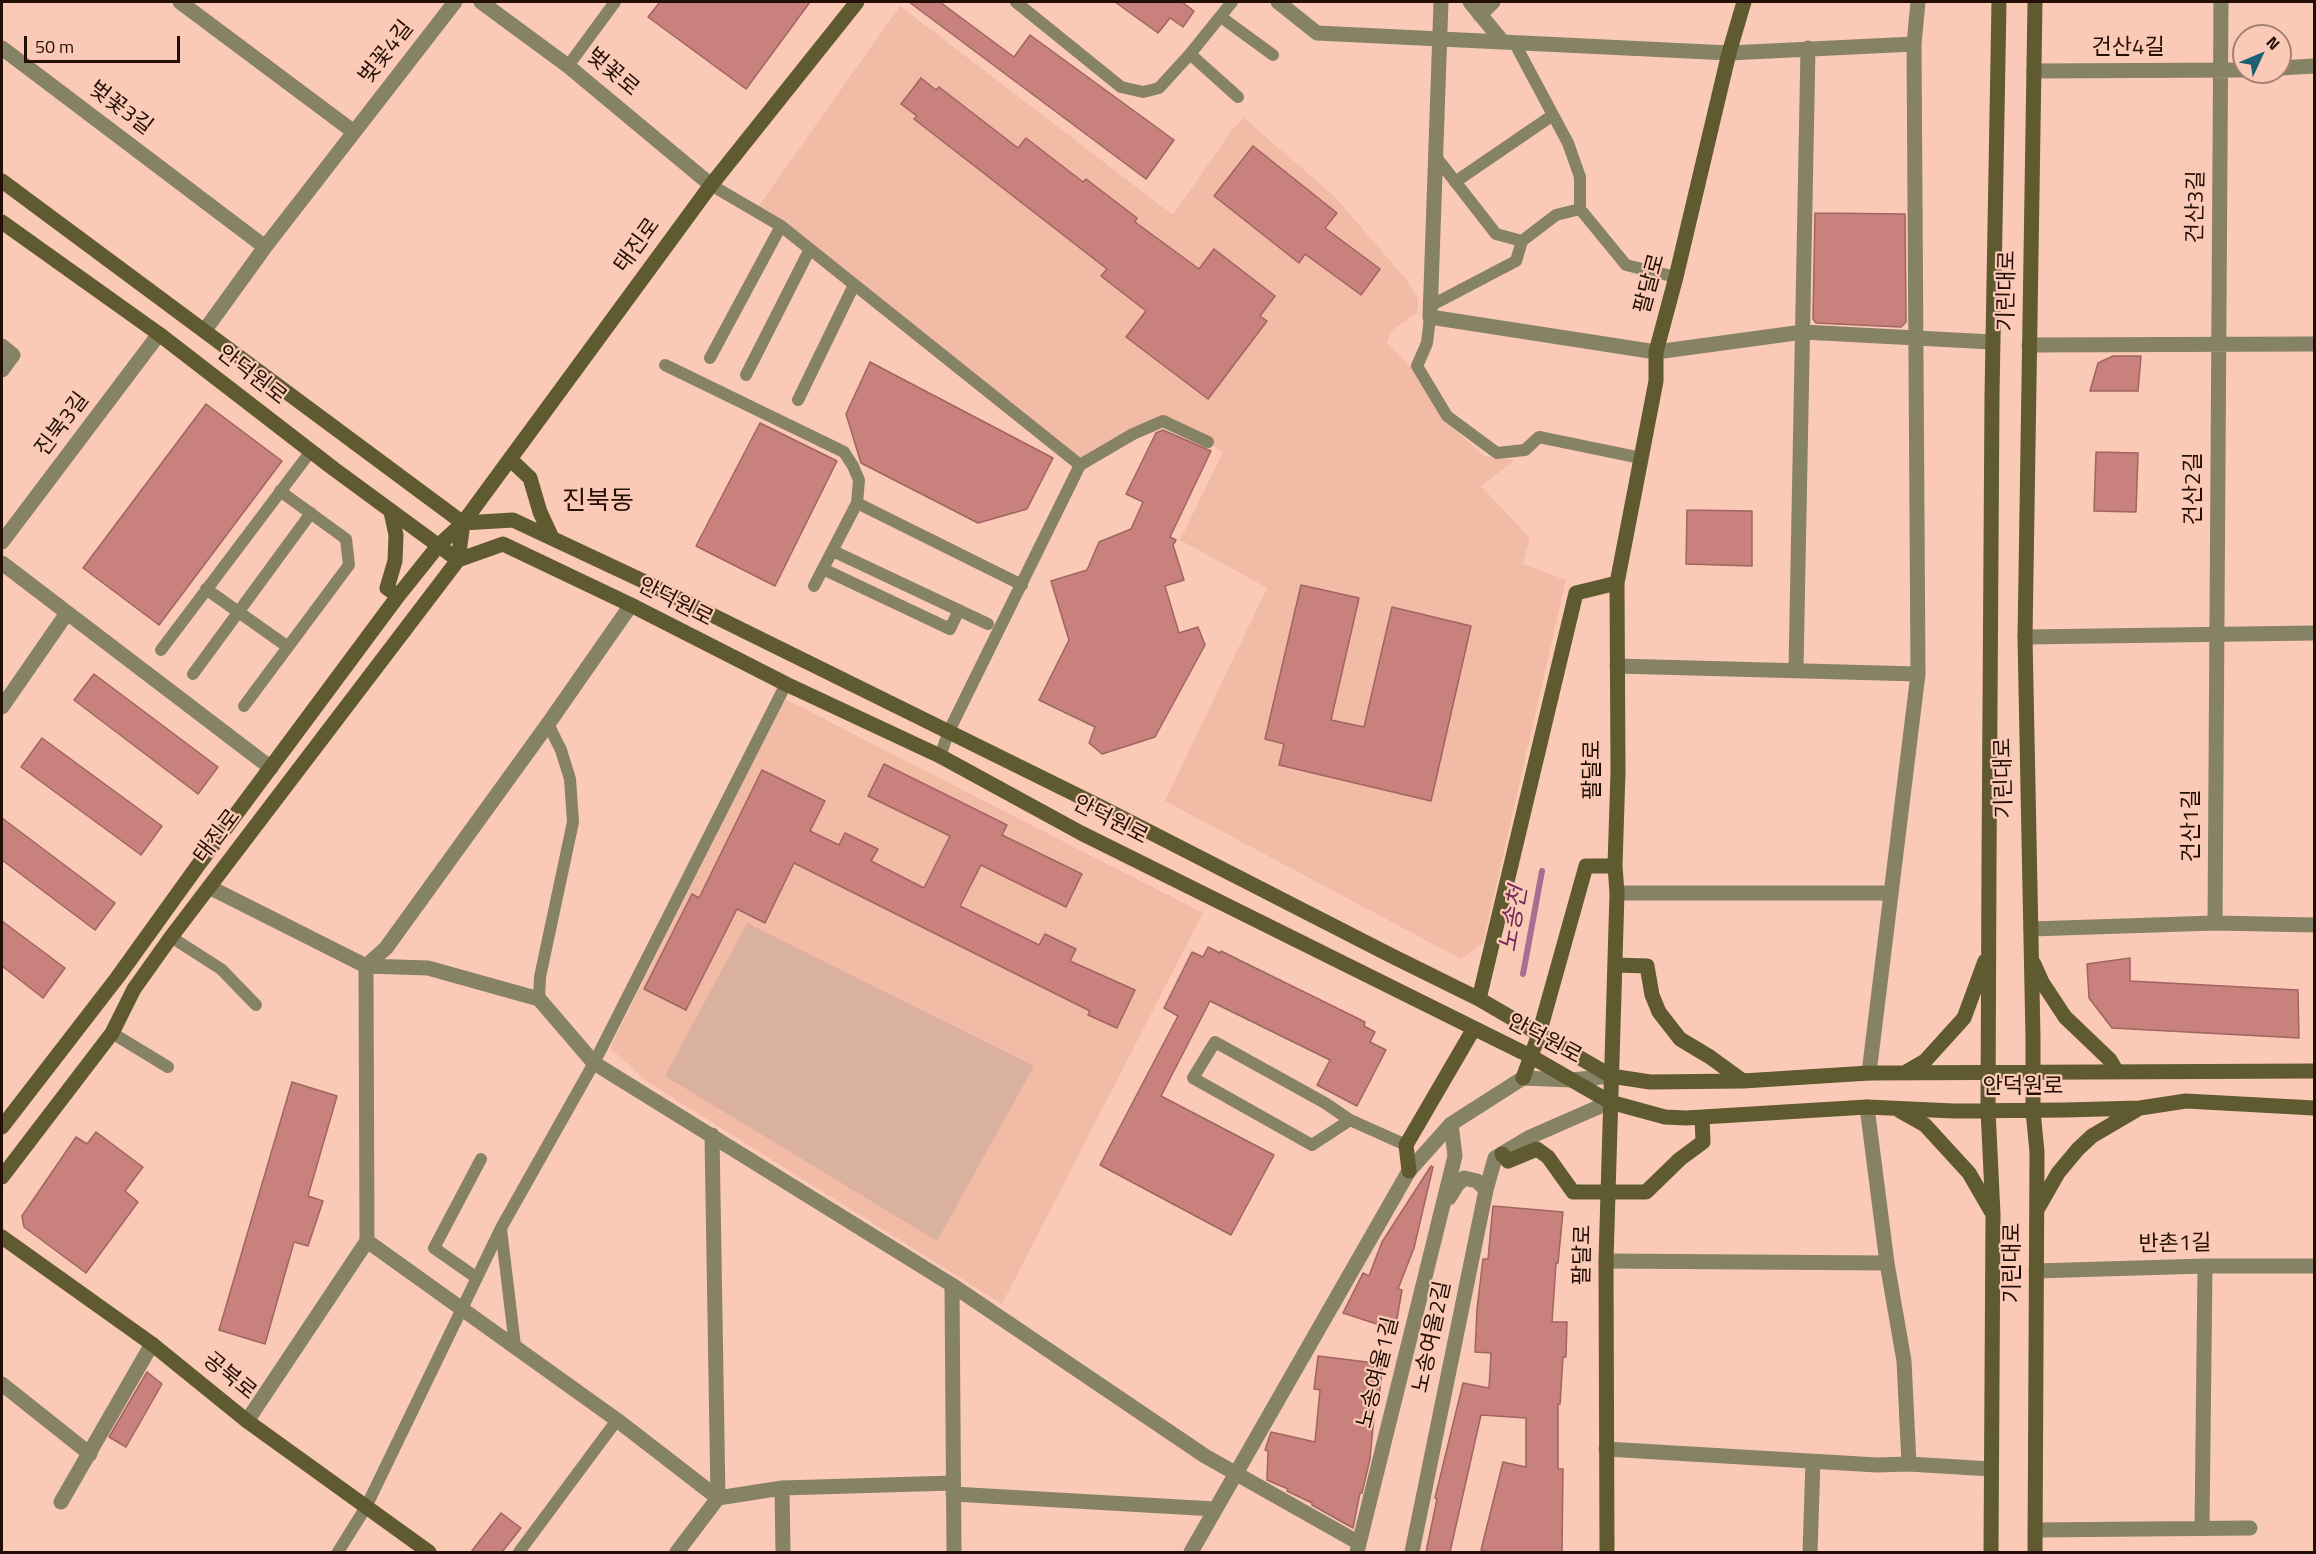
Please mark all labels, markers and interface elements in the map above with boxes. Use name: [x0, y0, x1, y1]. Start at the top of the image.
street label: 벚꽃4길: [354, 16, 420, 90]
scale bar: [27, 24, 183, 62]
north arrow: [2232, 24, 2292, 84]
text: N: [2261, 31, 2286, 55]
text: 50 m: [35, 33, 74, 60]
street label: 건산4길: [2091, 36, 2165, 62]
street label: 벚꽃로: [580, 43, 644, 103]
street label: 벚꽃3길: [83, 76, 157, 142]
street label: 건산3길: [2183, 170, 2211, 244]
street label: 태진로: [609, 214, 667, 278]
street label: 기린대로: [1994, 250, 2022, 332]
street label: 팔달로: [1630, 251, 1672, 317]
street label: 안덕원로: [211, 341, 291, 411]
street label: 진북3길: [30, 388, 96, 462]
street label: 건산2길: [2182, 452, 2208, 526]
district label: 진북동: [562, 487, 634, 519]
street label: 안덕원로: [633, 573, 717, 633]
street label: 기린대로: [1991, 737, 2019, 819]
street label: 팔달로: [1581, 740, 1607, 800]
street label: 건산1길: [2180, 789, 2206, 863]
street label: 안덕원로: [1068, 791, 1152, 851]
street label: 태진로: [189, 805, 247, 869]
water label: 노송천: [1495, 884, 1535, 954]
street label: 안덕원로: [1502, 1009, 1586, 1071]
street label: 안덕원로: [1983, 1075, 2063, 1101]
street label: 기린대로: [2001, 1223, 2027, 1303]
street label: 팔달로: [1570, 1224, 1598, 1286]
street label: 반촌1길: [2138, 1231, 2212, 1259]
street label: 노송여울2길: [1408, 1279, 1458, 1395]
street label: 노송여울1길: [1352, 1315, 1406, 1431]
street label: 공북로: [197, 1348, 261, 1406]

